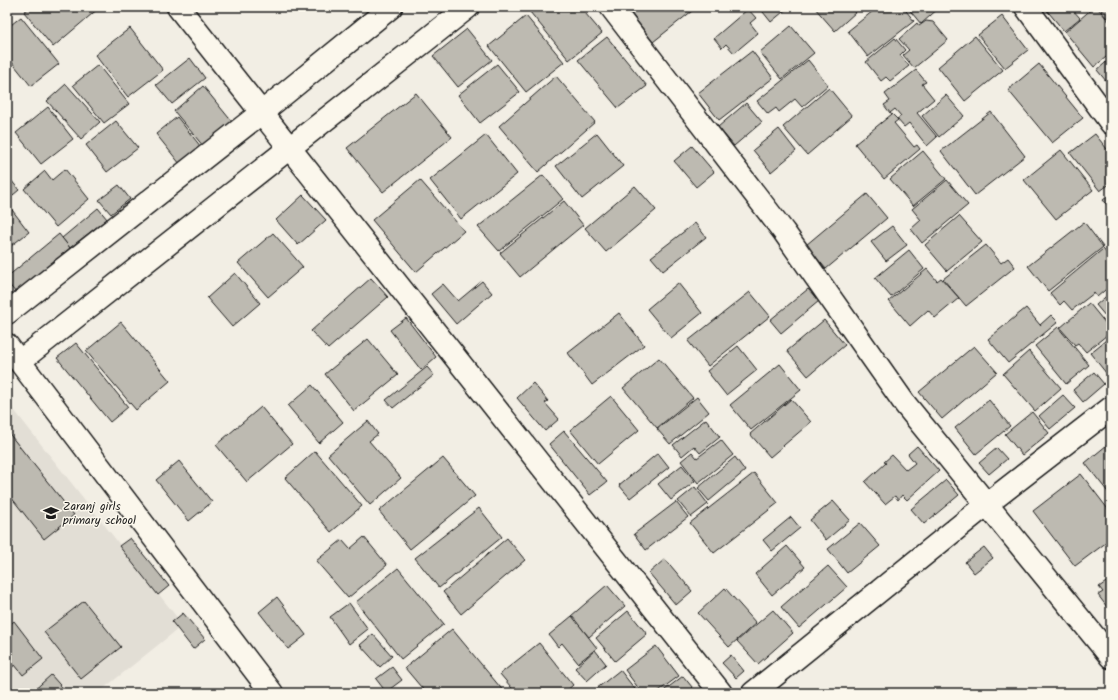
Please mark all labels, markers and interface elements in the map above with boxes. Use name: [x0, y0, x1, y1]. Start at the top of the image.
place label: Zaranj girls primary school: [62, 497, 136, 530]
school or university icon: Zaranj girls primary school: [42, 504, 60, 522]

